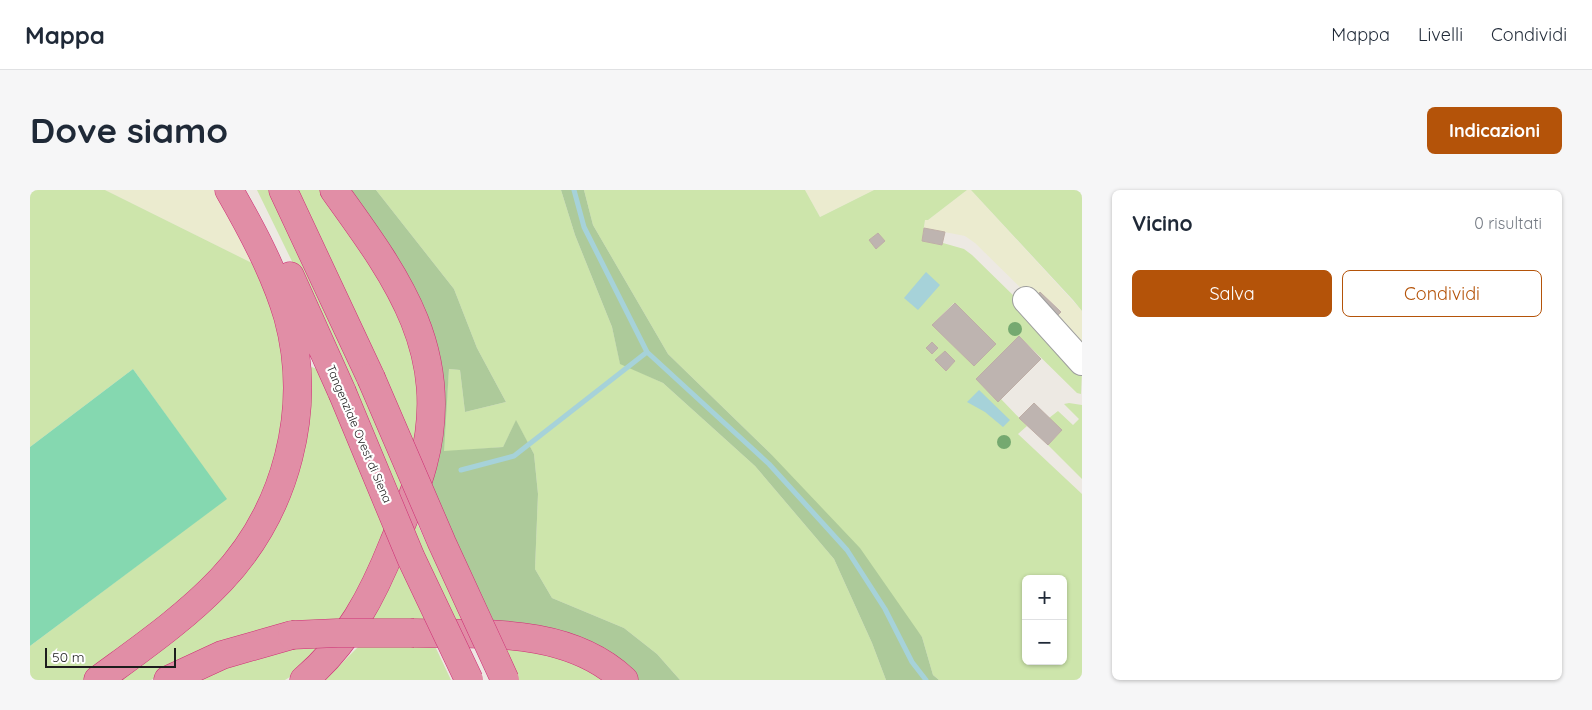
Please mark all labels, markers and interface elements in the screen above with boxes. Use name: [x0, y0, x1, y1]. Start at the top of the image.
text: Mappa: [25, 20, 105, 50]
text: Mappa: [1331, 23, 1390, 46]
text: Livelli: [1418, 23, 1463, 46]
text: Condividi: [1491, 23, 1567, 46]
button: Indicazioni: [1427, 107, 1562, 154]
text: Dove siamo: [30, 108, 228, 152]
text: Vicino: [1132, 210, 1193, 236]
text: 0 risultati: [1474, 213, 1542, 233]
button: Salva: [1132, 270, 1332, 317]
button: Condividi: [1342, 270, 1542, 317]
street label: Tangenziale Ovest di Siena: [324, 363, 395, 505]
map controls: [1022, 575, 1067, 665]
button: +: [1022, 575, 1067, 620]
button: −: [1022, 620, 1067, 665]
scale bar: [45, 645, 176, 668]
text: 50 m: [52, 648, 85, 666]

